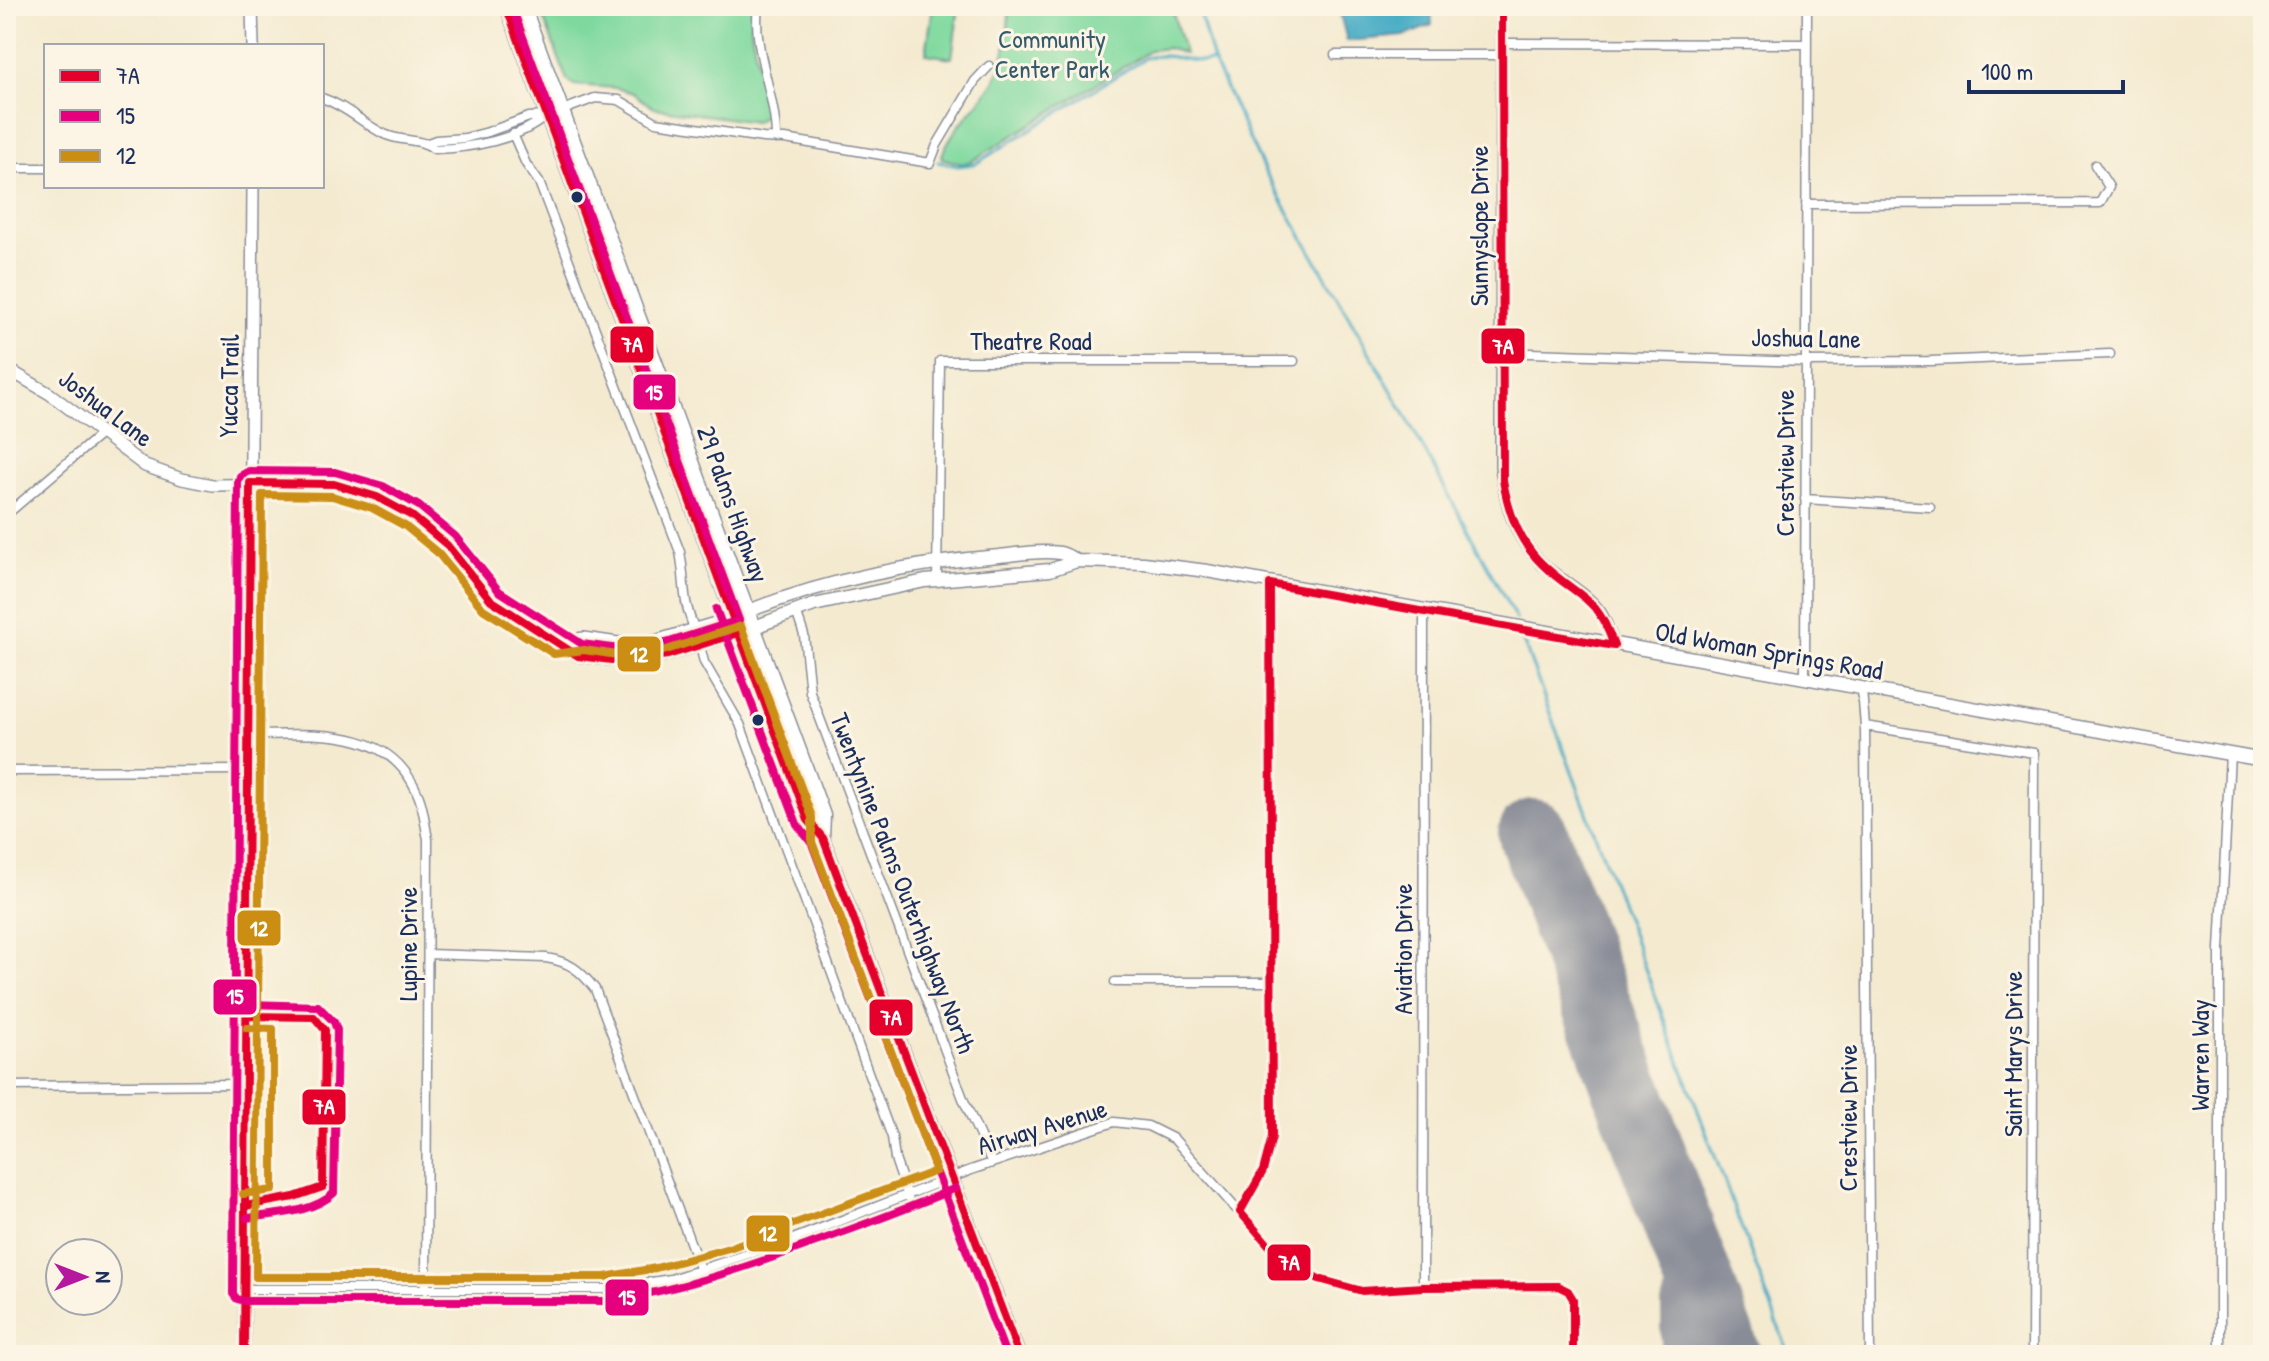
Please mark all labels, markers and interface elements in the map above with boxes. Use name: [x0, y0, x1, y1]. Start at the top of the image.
park label: Community Center Park: [994, 21, 1110, 86]
legend: [44, 44, 324, 188]
scale bar: [1969, 44, 2123, 94]
text: 100 m: [1981, 55, 2033, 87]
text: 7A: [116, 59, 140, 91]
text: 15: [116, 99, 135, 131]
text: 12: [116, 139, 136, 171]
street label: Sunnyslope Drive: [1461, 146, 1496, 306]
unlabelled marker: [569, 189, 585, 205]
street label: Joshua Lane: [1751, 319, 1861, 356]
street label: Theatre Road: [970, 323, 1092, 358]
line badge: 7A: [609, 325, 655, 364]
line badge: 7A: [1480, 327, 1526, 365]
text: 7A: [620, 329, 643, 359]
text: 7A: [1491, 331, 1514, 361]
street label: Yucca Trail: [210, 334, 247, 438]
street label: Joshua Lane: [52, 361, 161, 455]
line badge: 15: [632, 373, 677, 411]
text: 15: [645, 377, 663, 407]
street label: Crestview Drive: [1767, 389, 1802, 537]
street label: 29 Palms Highway: [689, 420, 778, 587]
street label: Old Woman Springs Road: [1653, 613, 1886, 688]
line badge: 12: [616, 635, 662, 673]
text: 12: [630, 639, 649, 669]
street label: Twentynine Palms Outerhighway North: [822, 708, 985, 1058]
unlabelled marker: [750, 712, 766, 728]
street label: Aviation Drive: [1385, 883, 1420, 1015]
street label: Lupine Drive: [390, 887, 425, 1001]
line badge: 12: [236, 909, 282, 947]
text: 12: [250, 913, 269, 943]
street label: Saint Marys Drive: [1995, 971, 2030, 1137]
line badge: 15: [212, 978, 258, 1016]
text: 15: [226, 981, 244, 1011]
line badge: 7A: [868, 998, 914, 1037]
street label: Warren Way: [2182, 999, 2217, 1111]
text: 7A: [879, 1002, 902, 1032]
street label: Crestview Drive: [1830, 1044, 1865, 1192]
line badge: 7A: [301, 1088, 347, 1126]
street label: Airway Avenue: [973, 1090, 1111, 1163]
text: 7A: [312, 1091, 335, 1121]
line badge: 12: [745, 1214, 791, 1253]
text: 12: [759, 1218, 778, 1248]
north arrow: [44, 1237, 124, 1317]
line badge: 7A: [1266, 1243, 1312, 1282]
text: 7A: [1277, 1247, 1300, 1277]
text: N: [89, 1271, 119, 1283]
line badge: 15: [604, 1278, 650, 1317]
text: 15: [618, 1282, 636, 1312]

